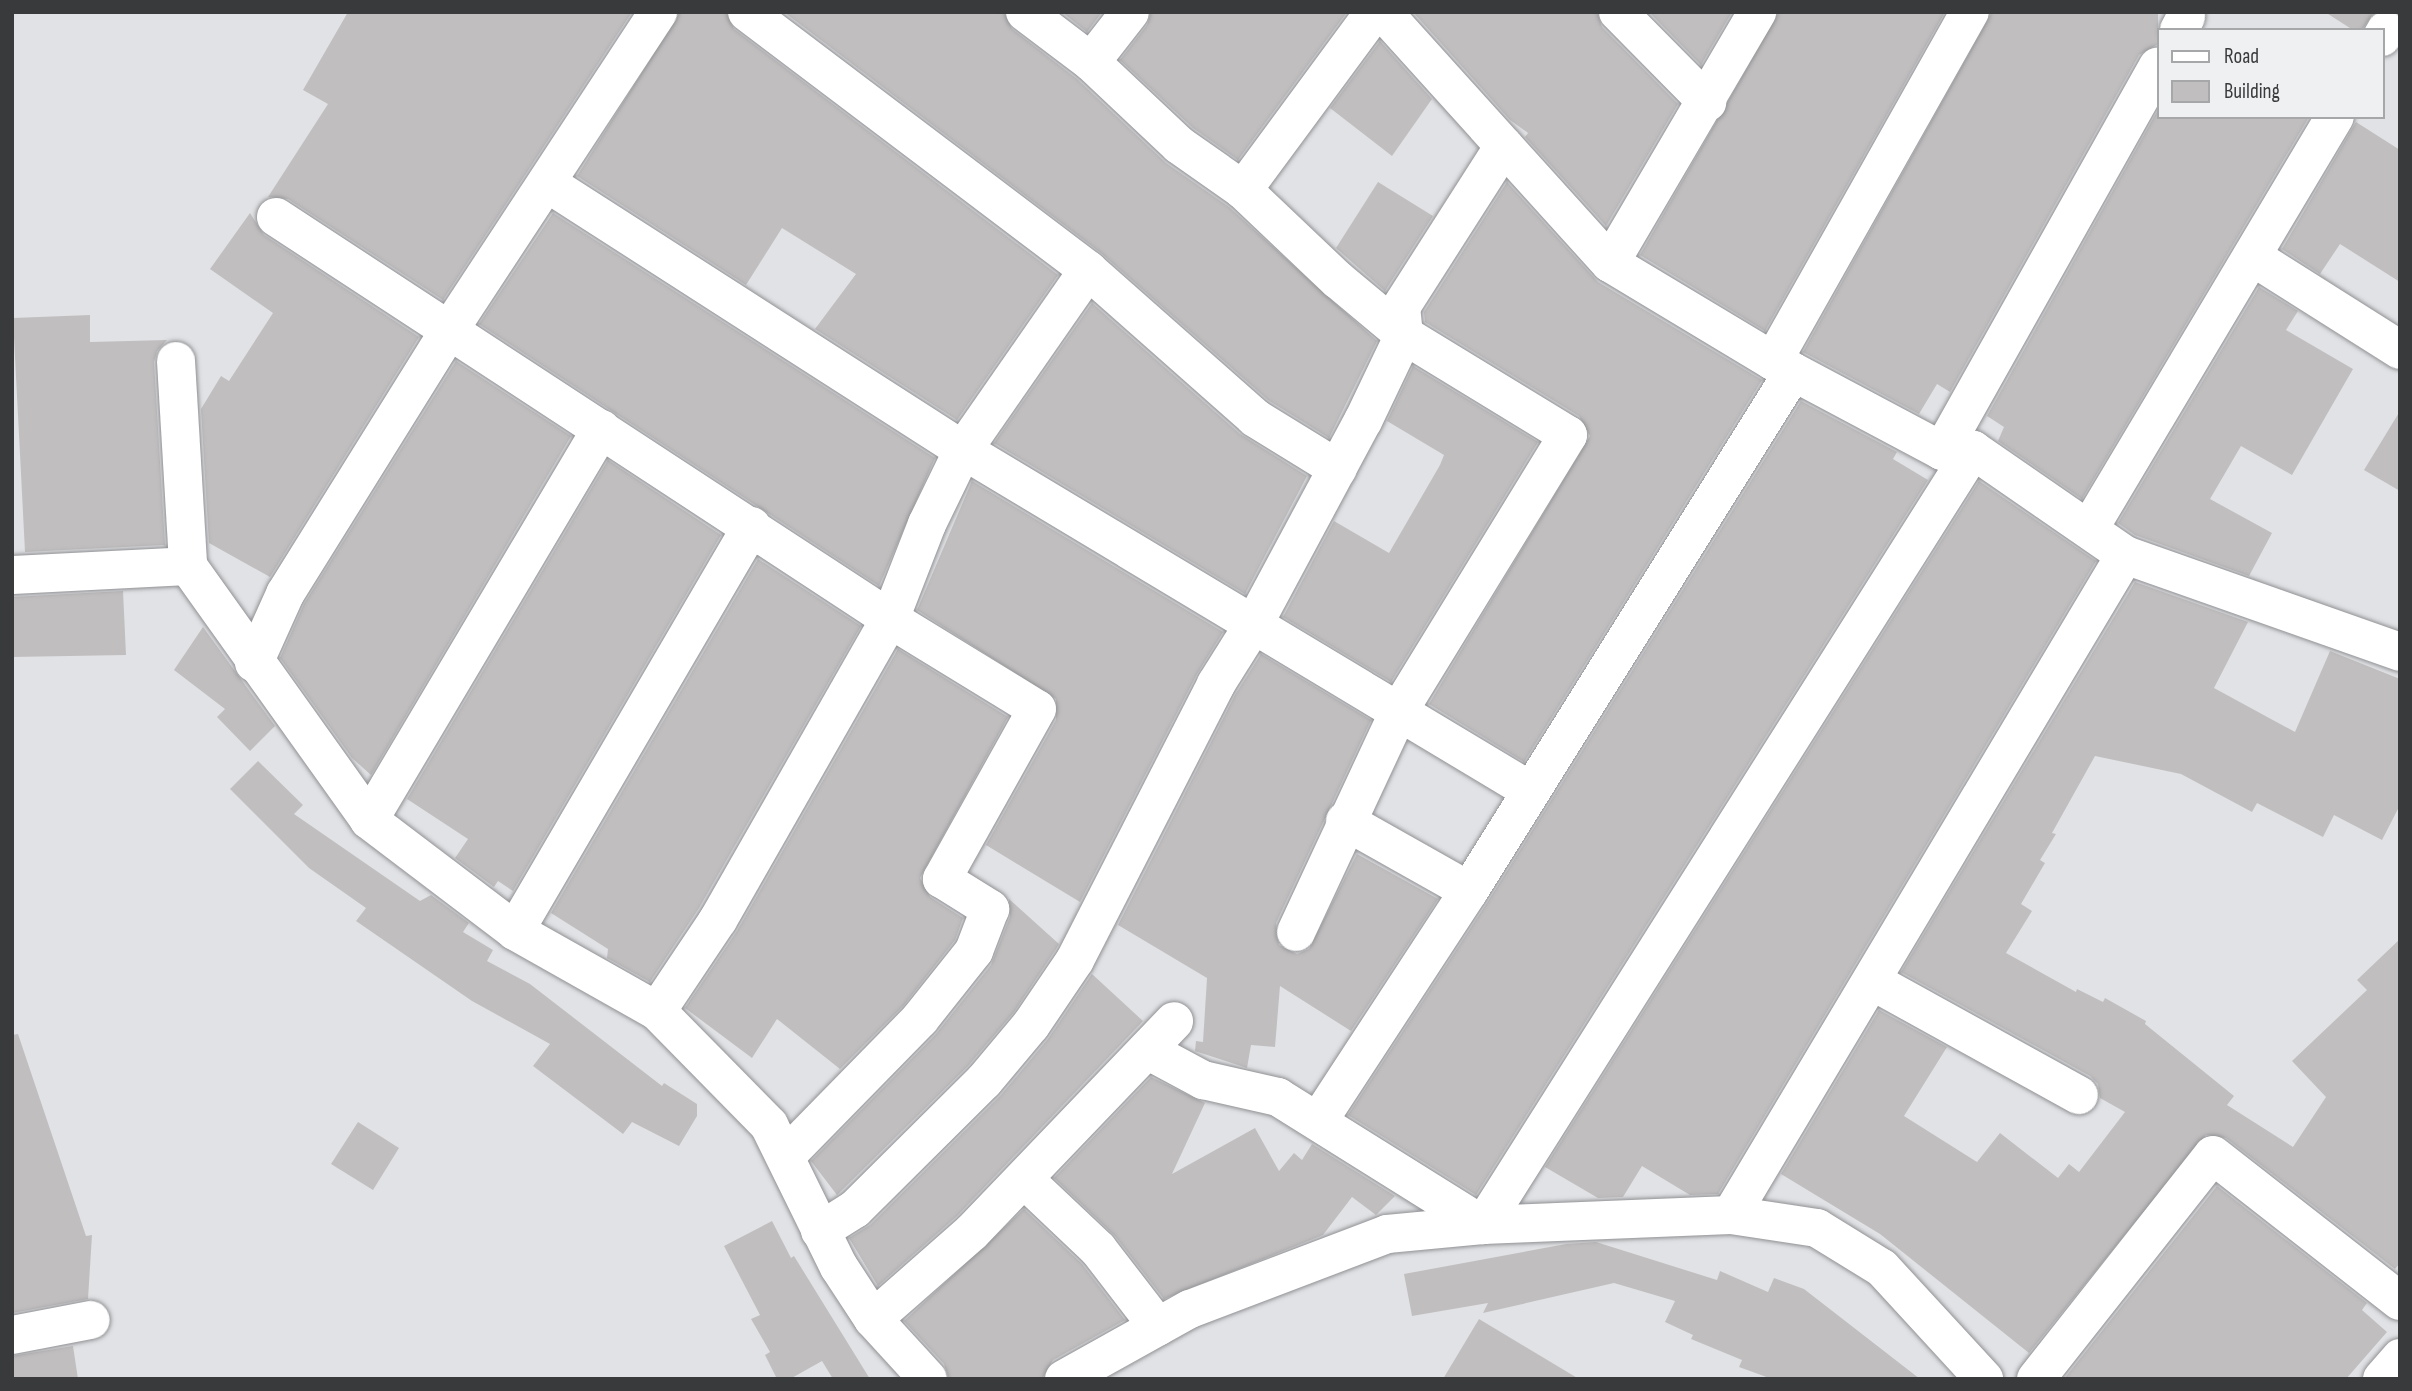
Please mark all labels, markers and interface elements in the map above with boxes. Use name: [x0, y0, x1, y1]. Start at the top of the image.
legend: [2156, 28, 2384, 119]
text: Road: [2224, 44, 2259, 69]
text: Building: [2224, 79, 2280, 104]

